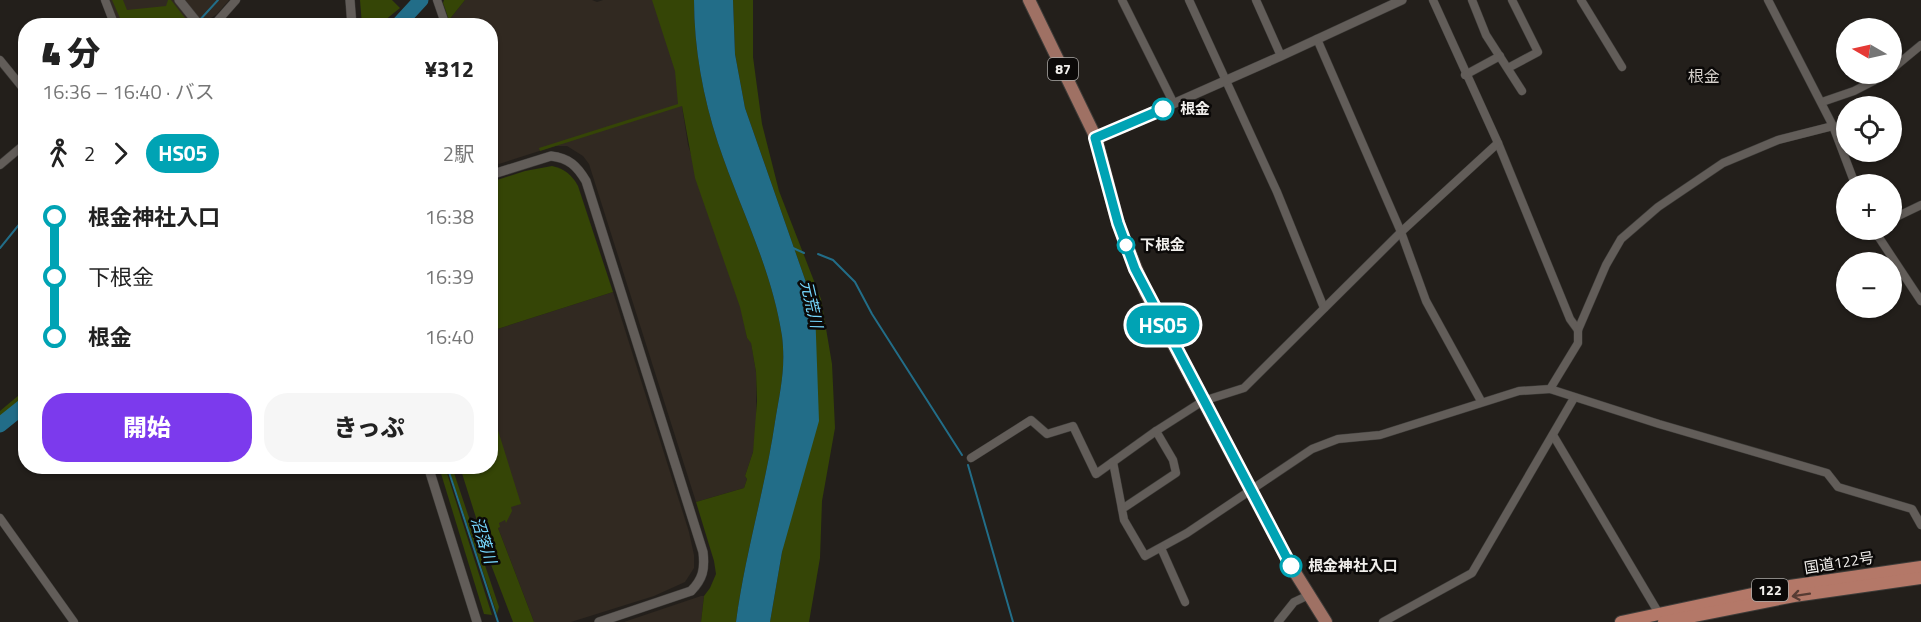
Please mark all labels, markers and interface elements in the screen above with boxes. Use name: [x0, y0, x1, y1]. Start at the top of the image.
north arrow: [1836, 18, 1902, 84]
map controls: [1836, 18, 1902, 318]
text: 4 分: [42, 28, 100, 78]
text: ¥312: [425, 52, 474, 86]
road number: 87: [1048, 58, 1078, 80]
district label: 根金: [1688, 64, 1720, 88]
text: 16:36 – 16:40 · バス: [42, 76, 215, 107]
button: locate: [1836, 96, 1902, 162]
place label: 根金: [1180, 97, 1210, 120]
marker: 根金: [1152, 98, 1174, 120]
icon: walk: [42, 137, 75, 170]
icon: forward: [104, 137, 137, 170]
text: HS05: [158, 137, 207, 169]
text: 2: [84, 138, 95, 169]
text: 2駅: [443, 138, 474, 169]
button: +: [1836, 174, 1902, 240]
text: 根金神社入口: [88, 200, 220, 234]
text: 16:38: [425, 201, 474, 232]
place label: 下根金: [1140, 233, 1185, 256]
marker: 下根金: [1117, 236, 1135, 254]
button: −: [1836, 252, 1902, 318]
text: 下根金: [88, 260, 154, 294]
text: 16:39: [425, 261, 474, 292]
water label: 元荒川: [795, 278, 830, 332]
line badge: HS05: [1121, 306, 1205, 344]
text: HS05: [1138, 309, 1188, 341]
text: 根金: [88, 320, 132, 354]
text: 16:40: [425, 321, 474, 352]
button: 開始: [42, 393, 252, 462]
button: きっぷ: [264, 393, 474, 462]
water label: 沼落川: [465, 513, 503, 568]
street label: 国道122号: [1802, 546, 1875, 579]
place label: 根金神社入口: [1308, 554, 1398, 577]
marker: 根金神社入口: [1280, 555, 1302, 577]
road number: 122: [1752, 579, 1788, 601]
one-way arrow: [1791, 590, 1811, 601]

